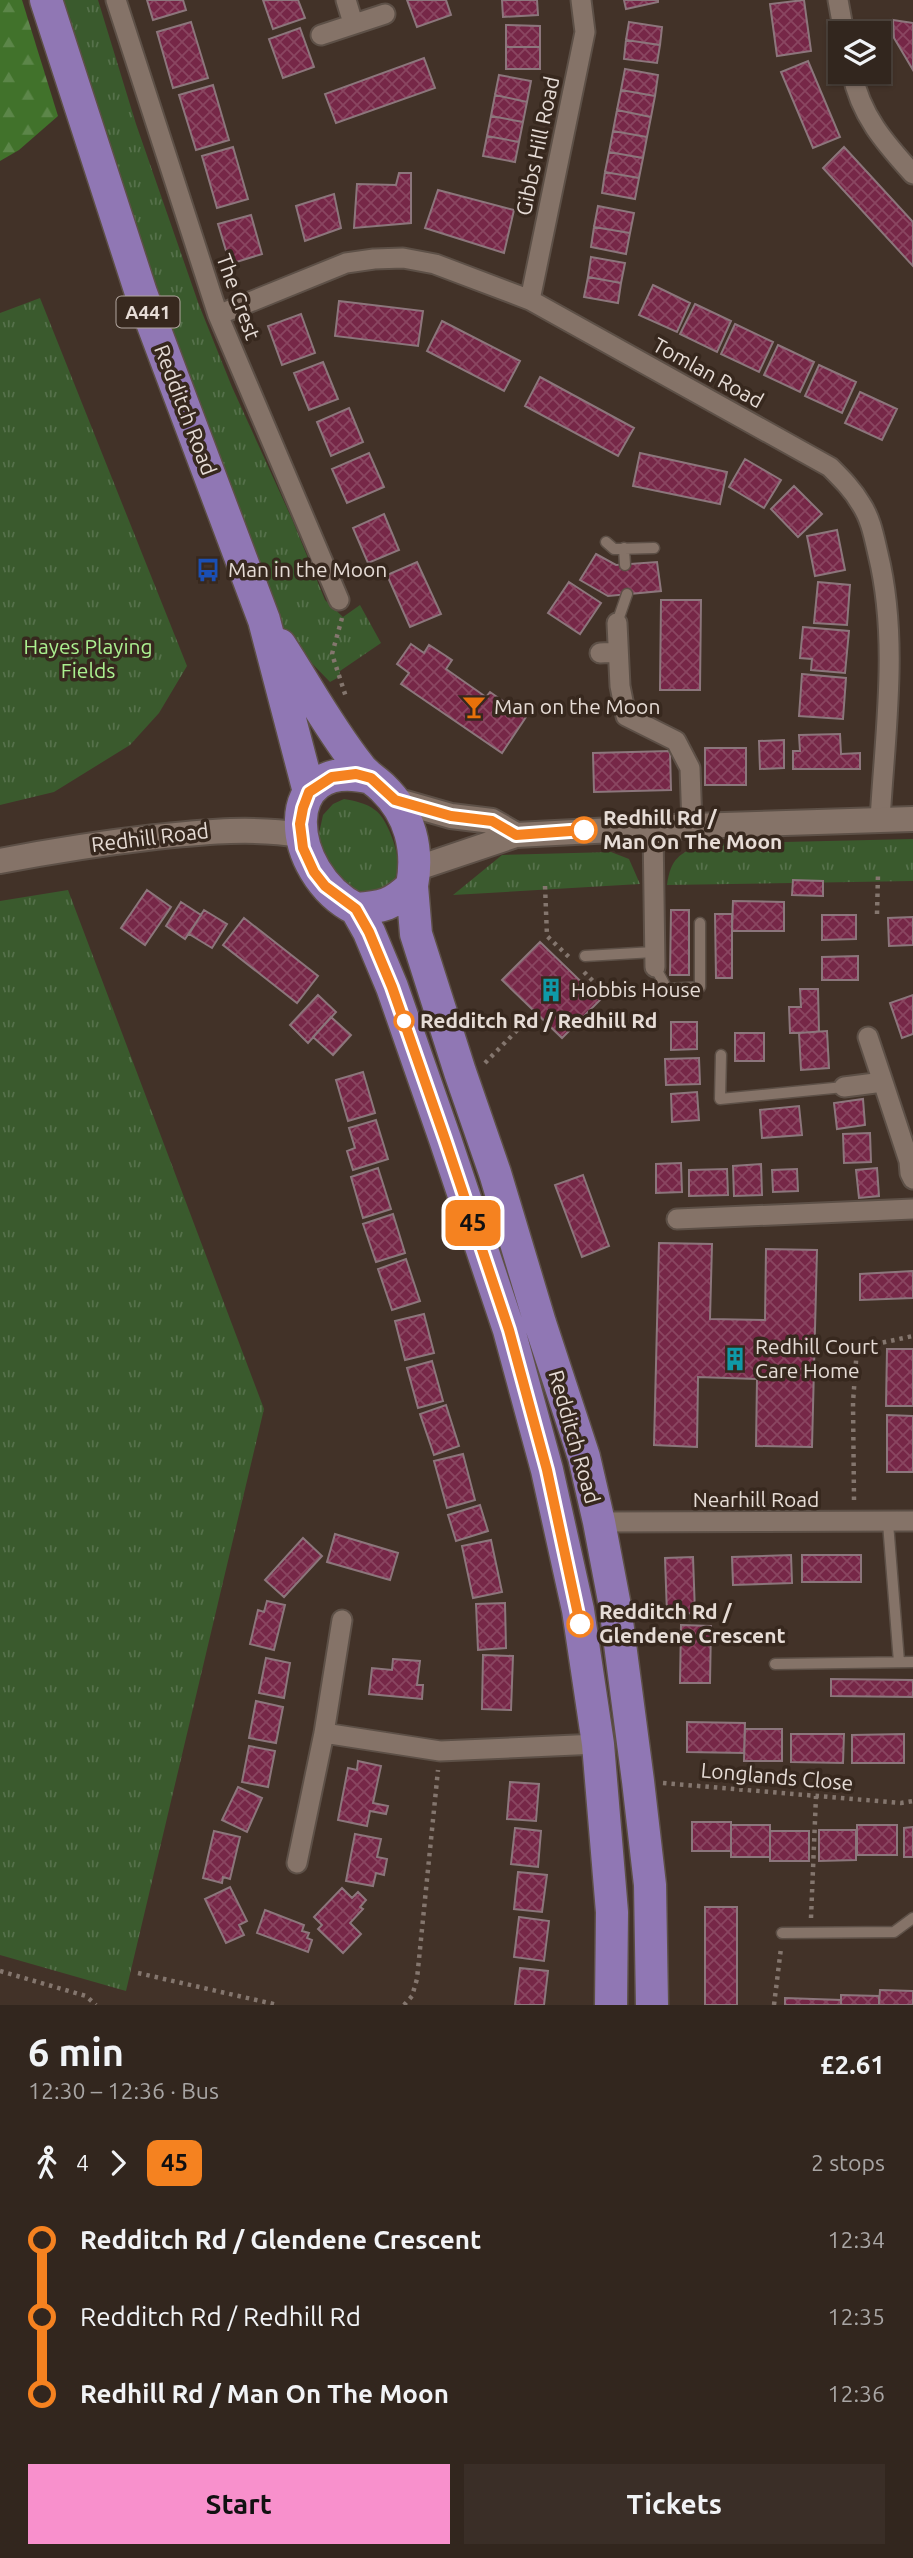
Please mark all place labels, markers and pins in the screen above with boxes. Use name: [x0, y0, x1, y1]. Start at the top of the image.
bus stop icon: Man in the Moon: [194, 556, 222, 584]
place label: Man in the Moon: [228, 557, 387, 581]
bar icon: Man on the Moon: [460, 693, 488, 721]
place label: Man on the Moon: [494, 694, 660, 718]
place label: Redhill Rd / Man On The Moon: [603, 805, 782, 853]
marker: Redhill Rd / Man On The Moon: [571, 817, 597, 843]
building icon: Hobbis House: [537, 976, 565, 1004]
place label: Hobbis House: [571, 977, 701, 1001]
place label: Redditch Rd / Redhill Rd: [420, 1008, 657, 1032]
marker: Redditch Rd / Redhill Rd: [394, 1011, 414, 1031]
place label: Redhill Court Care Home: [755, 1334, 878, 1382]
building icon: Redhill Court Care Home: [721, 1345, 749, 1373]
place label: Redditch Rd / Glendene Crescent: [599, 1599, 786, 1647]
marker: Redditch Rd / Glendene Crescent: [567, 1611, 593, 1637]

